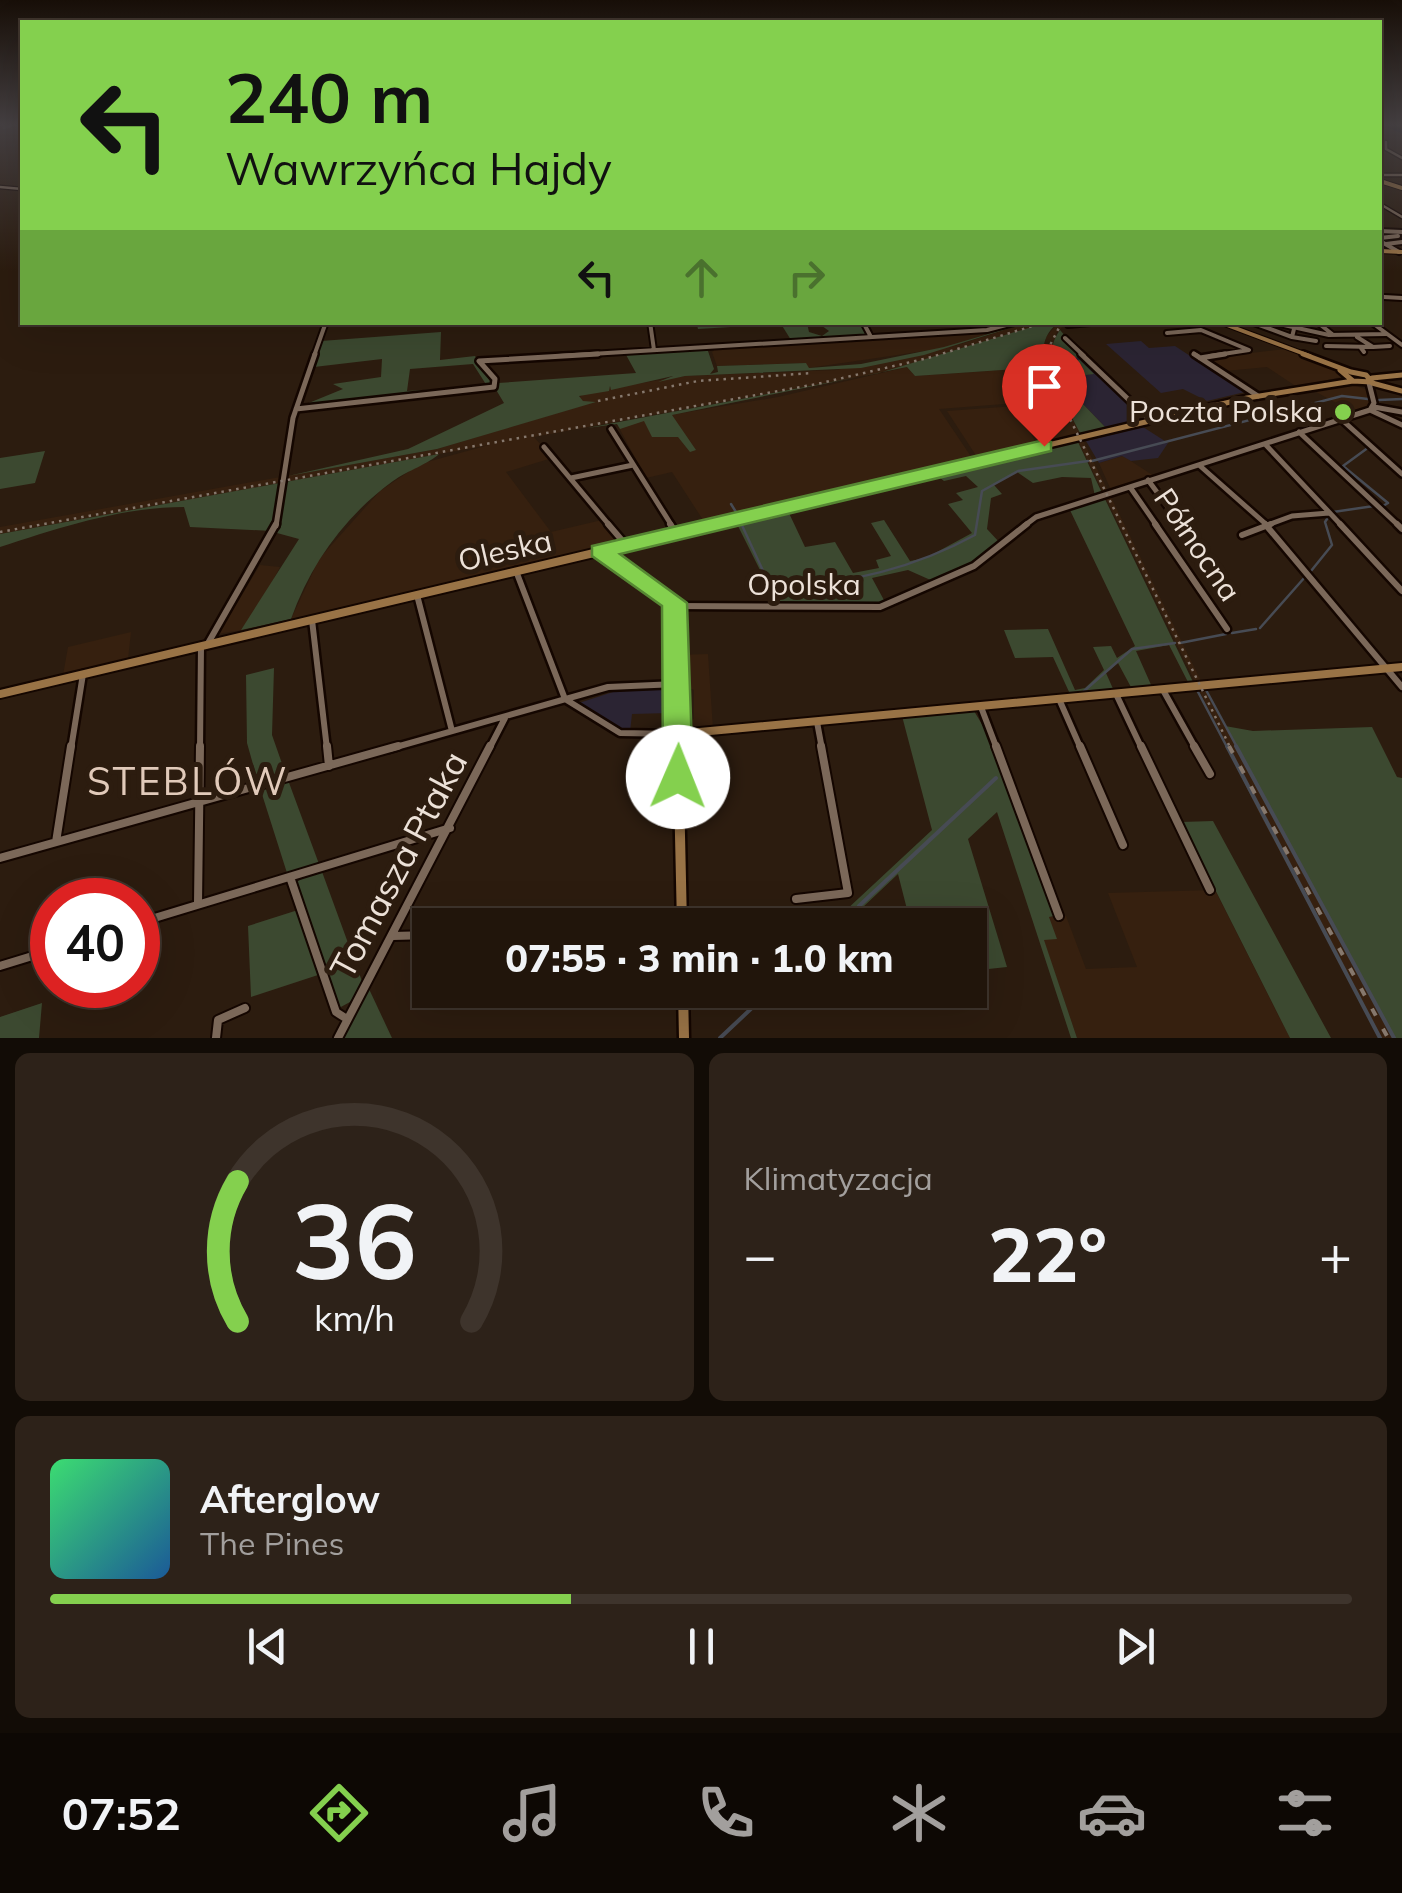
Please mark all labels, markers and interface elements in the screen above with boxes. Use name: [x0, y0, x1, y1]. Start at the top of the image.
text: 240 m: [225, 53, 433, 141]
icon: left: [60, 60, 190, 190]
text: Wawrzyńca Hajdy: [225, 140, 612, 196]
icon: left: [569, 250, 624, 305]
icon: ahead: [674, 250, 729, 305]
icon: right: [779, 250, 834, 305]
pin: [1002, 344, 1087, 447]
icon: arrive: [1017, 359, 1072, 414]
place label: Poczta Polska: [1129, 392, 1323, 430]
marker: Poczta Polska: [1332, 401, 1354, 423]
street label: Północna: [1146, 481, 1249, 608]
street label: Oleska: [454, 521, 555, 579]
street label: Opolska: [747, 565, 861, 603]
position arrow: [626, 725, 730, 829]
street label: Tomasza Ptaka: [320, 743, 476, 986]
district label: STEBLÓW: [87, 757, 289, 805]
speed limit sign: 40: [30, 878, 160, 1008]
text: 07:55 · 3 min · 1.0 km: [505, 934, 894, 982]
text: Klimatyzacja: [744, 1158, 933, 1198]
text: 36: [292, 1174, 417, 1305]
text: 22°: [988, 1207, 1107, 1301]
text: −: [744, 1220, 777, 1289]
text: +: [1319, 1220, 1352, 1289]
text: km/h: [314, 1295, 395, 1340]
text: Afterglow: [200, 1475, 380, 1523]
text: The Pines: [200, 1523, 344, 1563]
icon: previous: [240, 1619, 295, 1674]
icon: pause: [674, 1619, 729, 1674]
icon: next: [1108, 1619, 1163, 1674]
icon: directions: [304, 1778, 374, 1848]
icon: music: [497, 1778, 567, 1848]
icon: phone: [691, 1778, 761, 1848]
icon: climate: [884, 1778, 954, 1848]
icon: car: [1077, 1778, 1147, 1848]
icon: filters: [1270, 1778, 1340, 1848]
text: 07:52: [62, 1785, 181, 1841]

